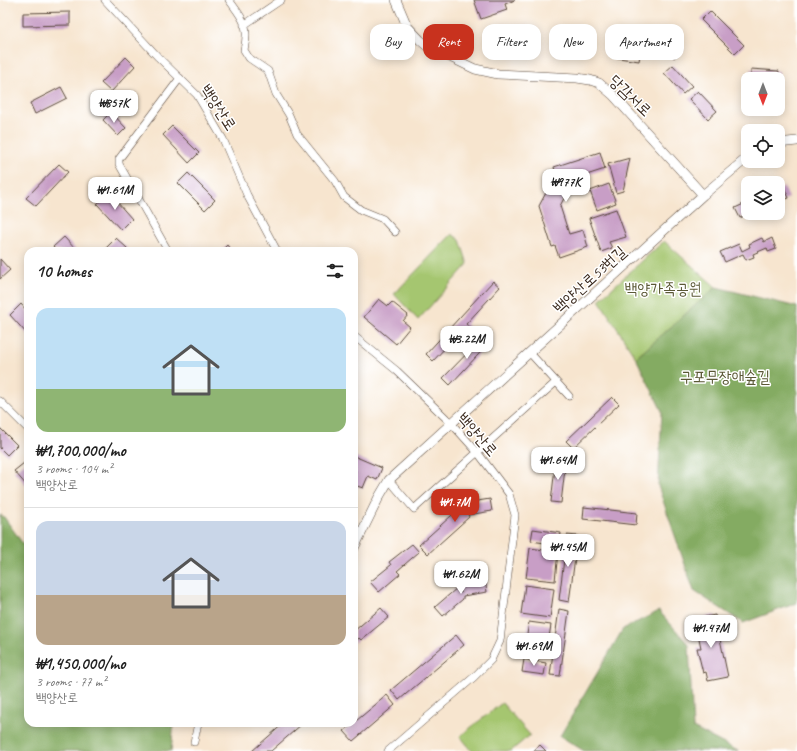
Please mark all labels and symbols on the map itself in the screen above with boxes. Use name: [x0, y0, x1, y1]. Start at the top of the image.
street label: 당감서로: [605, 71, 656, 121]
north arrow: [741, 72, 785, 116]
street label: 백양산로: [196, 81, 241, 135]
pin: ₩857K: [86, 90, 142, 124]
pin: ₩977K: [538, 169, 594, 203]
pin: ₩1.61M: [82, 177, 148, 211]
street label: 백양산로53번길: [549, 242, 631, 318]
park label: 백양가족공원: [624, 279, 702, 299]
pin: ₩3.22M: [434, 326, 500, 360]
park label: 구포무장애숲길: [680, 367, 770, 387]
street label: 백양산로: [453, 409, 502, 461]
pin: ₩1.64M: [525, 447, 591, 481]
pin: ₩1.7M: [427, 489, 483, 523]
pin: ₩1.45M: [535, 534, 601, 568]
pin: ₩1.62M: [428, 561, 494, 595]
pin: ₩1.47M: [678, 615, 744, 649]
pin: ₩1.69M: [501, 633, 567, 667]

